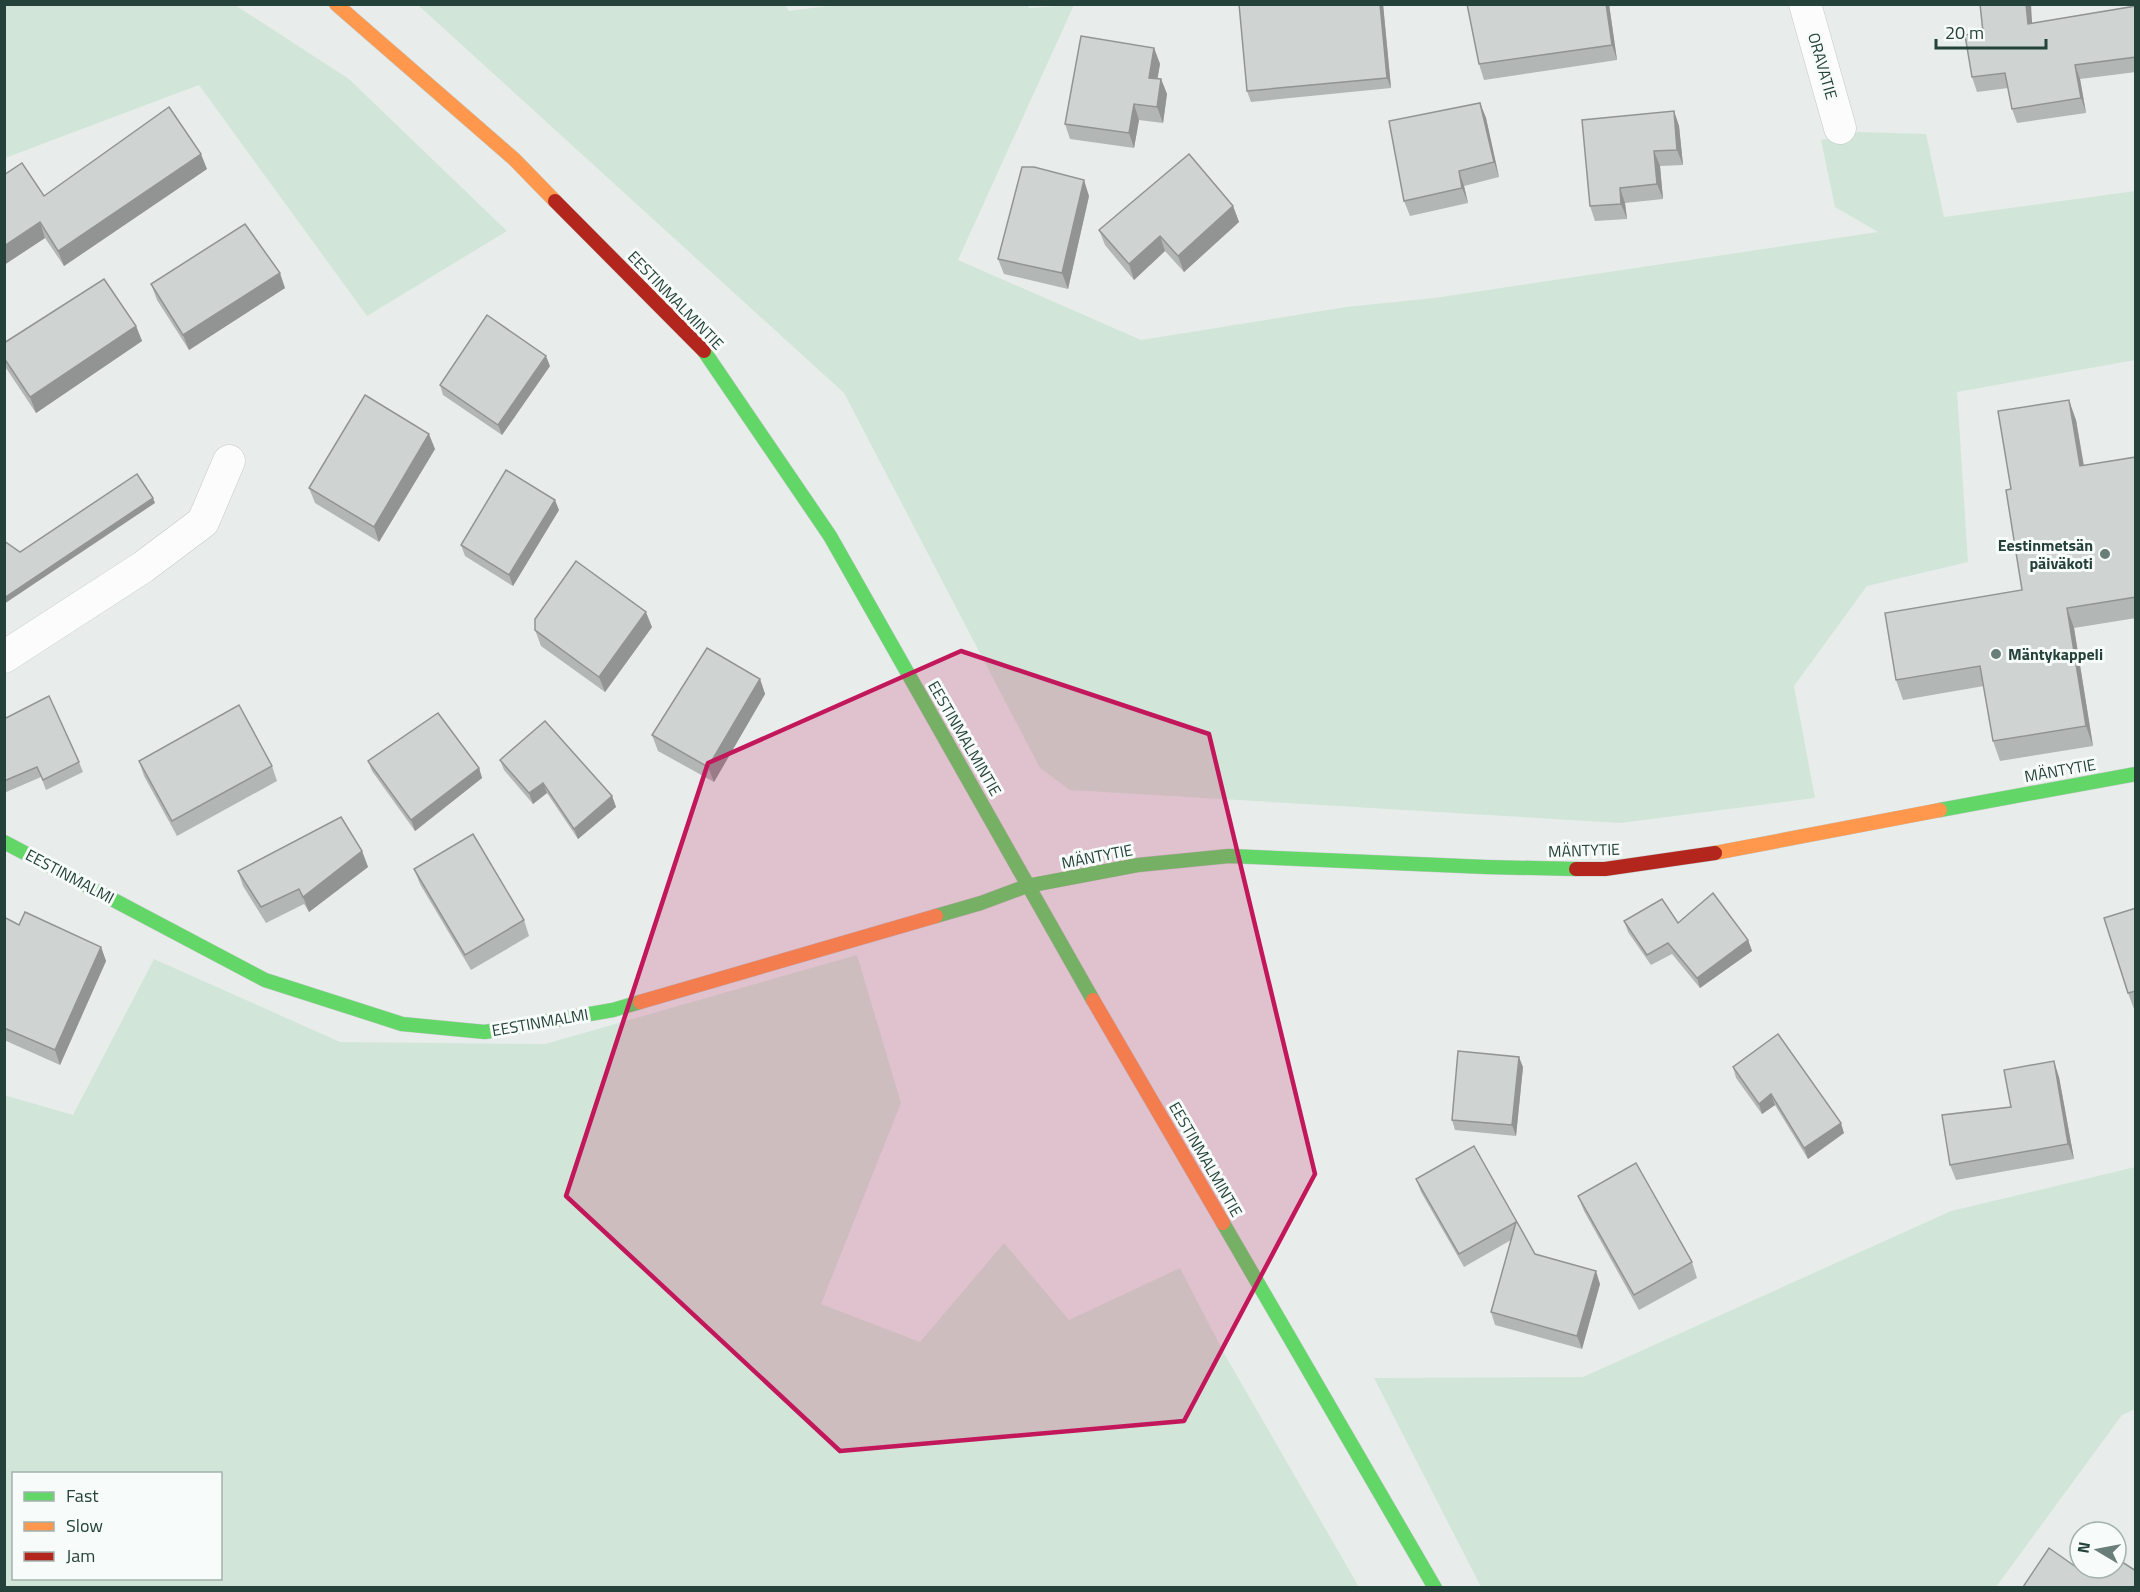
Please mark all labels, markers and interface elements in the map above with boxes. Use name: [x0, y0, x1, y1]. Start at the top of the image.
scale bar: [1936, 12, 2046, 50]
text: 20 m: [1945, 19, 1984, 46]
street label: ORAVATIE: [1802, 30, 1844, 102]
street label: EESTINMALMINTIE: [622, 245, 730, 355]
place label: Eestinmetsän päiväkoti: [1998, 533, 2093, 575]
marker: Eestinmetsän päiväkoti: [2098, 547, 2112, 561]
place label: Mäntykappeli: [2008, 642, 2103, 666]
marker: Mäntykappeli: [1989, 647, 2003, 661]
street label: EESTINMALMINTIE: [922, 676, 1008, 800]
street label: MÄNTYTIE: [2022, 752, 2098, 788]
street label: MÄNTYTIE: [1059, 837, 1135, 875]
street label: MÄNTYTIE: [1548, 837, 1621, 863]
street label: EESTINMALMI: [21, 843, 119, 909]
street label: EESTINMALMI: [490, 1002, 590, 1042]
street label: EESTINMALMINTIE: [1163, 1097, 1249, 1221]
legend: [12, 1472, 222, 1580]
text: Fast: [66, 1482, 99, 1509]
text: Slow: [66, 1512, 103, 1539]
north arrow: [2068, 1520, 2128, 1580]
text: N: [2070, 1540, 2096, 1555]
text: Jam: [66, 1542, 95, 1569]

